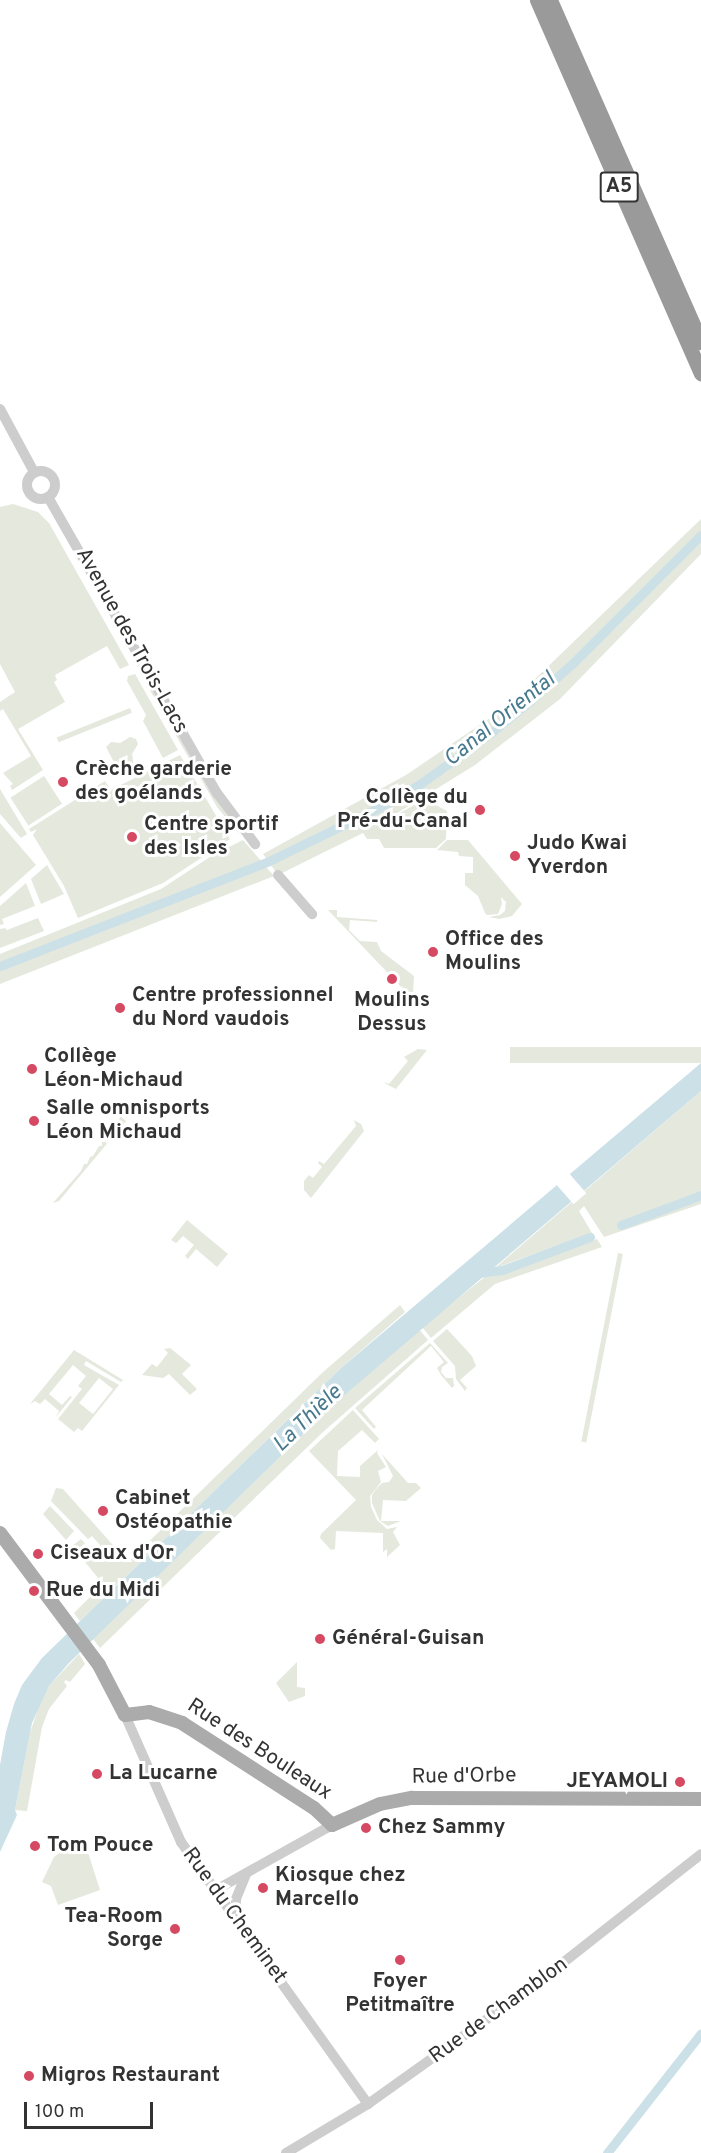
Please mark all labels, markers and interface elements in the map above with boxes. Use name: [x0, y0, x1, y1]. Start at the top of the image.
road number: A5: [600, 170, 638, 204]
street label: Avenue des Trois-Lacs: [69, 543, 193, 739]
water label: Canal Oriental: [439, 667, 561, 773]
place label: Crèche garderie des goélands: [75, 757, 232, 807]
marker: Crèche garderie des goélands: [56, 775, 70, 789]
place label: Collège du Pré-du-Canal: [337, 785, 468, 835]
marker: Collège du Pré-du-Canal: [473, 803, 487, 817]
place label: Centre sportif des Isles: [144, 812, 278, 862]
marker: Centre sportif des Isles: [125, 830, 139, 844]
place label: Judo Kwai Yverdon: [527, 831, 627, 881]
marker: Judo Kwai Yverdon: [508, 849, 522, 863]
place label: Office des Moulins: [445, 927, 544, 977]
marker: Office des Moulins: [426, 945, 440, 959]
marker: Moulins Dessus: [385, 972, 399, 986]
place label: Centre professionnel du Nord vaudois: [132, 983, 334, 1033]
place label: Moulins Dessus: [354, 988, 430, 1038]
marker: Centre professionnel du Nord vaudois: [113, 1001, 127, 1015]
place label: Collège Léon-Michaud: [44, 1044, 183, 1094]
marker: Collège Léon-Michaud: [25, 1062, 39, 1076]
place label: Salle omnisports Léon Michaud: [46, 1096, 210, 1146]
marker: Salle omnisports Léon Michaud: [27, 1114, 41, 1128]
water label: La Thièle: [268, 1380, 348, 1458]
place label: Cabinet Ostéopathie: [115, 1486, 233, 1536]
marker: Cabinet Ostéopathie: [96, 1504, 110, 1518]
place label: Ciseaux d'Or: [50, 1541, 174, 1567]
marker: Ciseaux d'Or: [31, 1547, 45, 1561]
place label: Rue du Midi: [46, 1578, 160, 1604]
marker: Rue du Midi: [27, 1584, 41, 1598]
place label: Général-Guisan: [332, 1626, 484, 1652]
marker: Général-Guisan: [313, 1632, 327, 1646]
street label: Rue des Bouleaux: [182, 1694, 336, 1806]
place label: La Lucarne: [109, 1761, 218, 1787]
street label: Rue d'Orbe: [411, 1763, 517, 1791]
marker: La Lucarne: [90, 1767, 104, 1781]
place label: JEYAMOLI: [566, 1769, 668, 1795]
marker: JEYAMOLI: [673, 1775, 687, 1789]
place label: Chez Sammy: [378, 1815, 505, 1841]
marker: Chez Sammy: [359, 1821, 373, 1835]
place label: Tom Pouce: [47, 1833, 153, 1859]
marker: Tom Pouce: [28, 1839, 42, 1853]
street label: Rue du Cheminet: [176, 1843, 292, 1989]
place label: Kiosque chez Marcello: [275, 1863, 406, 1913]
marker: Kiosque chez Marcello: [256, 1881, 270, 1895]
place label: Tea-Room Sorge: [64, 1904, 163, 1954]
marker: Tea-Room Sorge: [168, 1922, 182, 1936]
street label: Rue de Chamblon: [425, 1952, 573, 2070]
marker: Foyer Petitmaître: [393, 1953, 407, 1967]
place label: Foyer Petitmaître: [345, 1969, 455, 2019]
place label: Migros Restaurant: [41, 2063, 220, 2089]
marker: Migros Restaurant: [22, 2069, 36, 2083]
scale bar: [27, 2090, 156, 2128]
text: 100 m: [35, 2101, 84, 2124]

